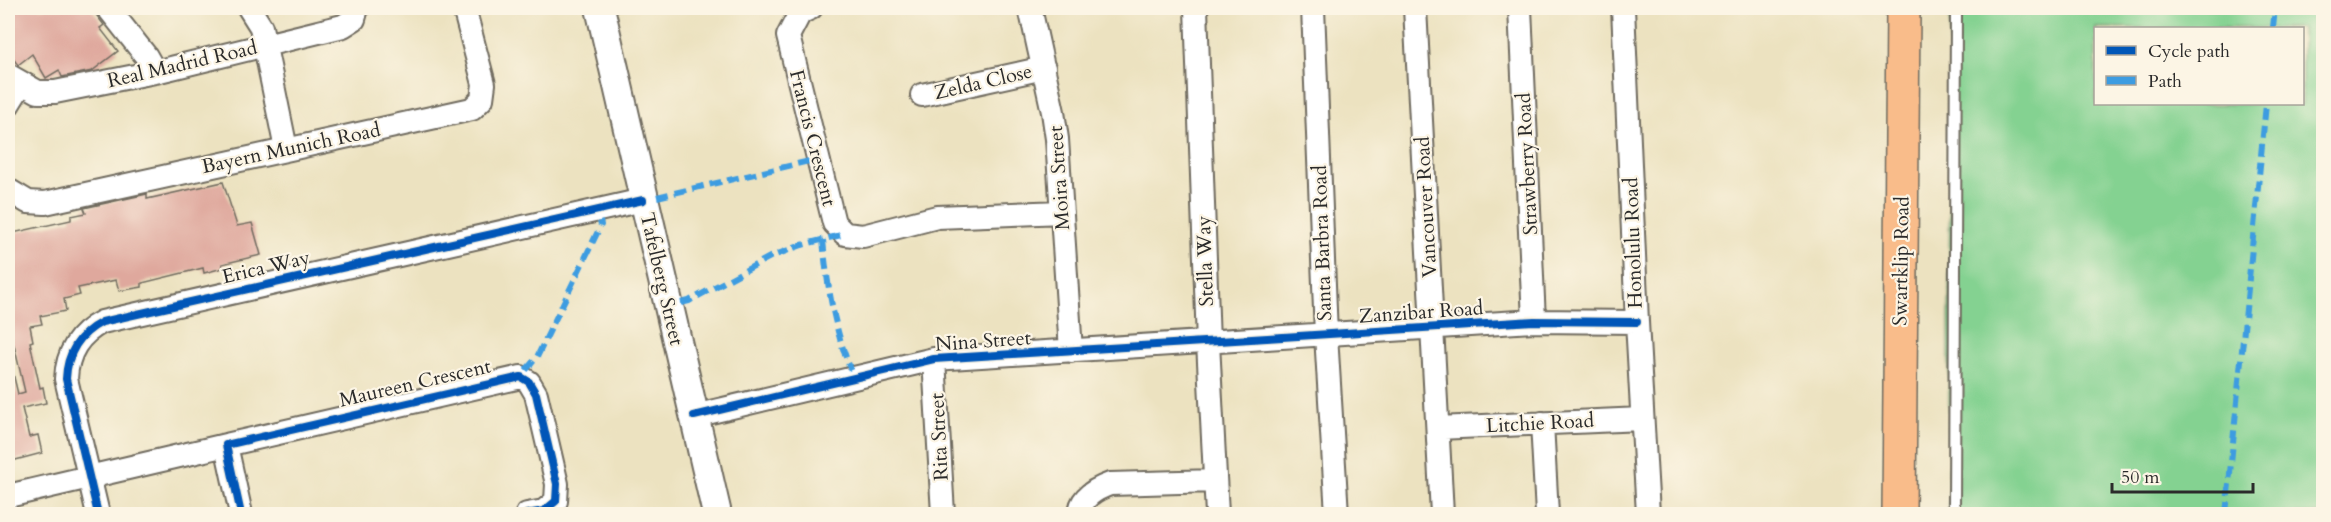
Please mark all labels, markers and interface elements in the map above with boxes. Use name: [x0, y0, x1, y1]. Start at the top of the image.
legend: [2094, 27, 2304, 105]
street label: Real Madrid Road: [104, 34, 260, 94]
text: Cycle path: [2148, 39, 2230, 64]
street label: Zelda Close: [931, 58, 1035, 106]
street label: Francis Crescent: [783, 67, 843, 210]
text: Path: [2148, 69, 2182, 94]
street label: Strawberry Road: [1510, 92, 1544, 236]
street label: Bayern Munich Road: [199, 116, 383, 180]
street label: Moira Street: [1042, 124, 1076, 231]
street label: Vancouver Road: [1409, 135, 1443, 278]
street label: Santa Barbra Road: [1306, 164, 1338, 321]
street label: Honolulu Road: [1617, 177, 1649, 309]
street label: Swartklip Road: [1886, 196, 1916, 326]
street label: Tafelberg Street: [634, 210, 691, 349]
street label: Stella Way: [1190, 215, 1220, 307]
street label: Erica Way: [219, 244, 313, 290]
street label: Zanzibar Road: [1358, 294, 1485, 330]
street label: Nina Street: [934, 324, 1033, 358]
street label: Maureen Crescent: [336, 352, 494, 414]
street label: Rita Street: [923, 392, 955, 482]
street label: Litchie Road: [1485, 407, 1595, 439]
scale bar: [2112, 456, 2253, 494]
text: 50 m: [2121, 465, 2160, 490]

